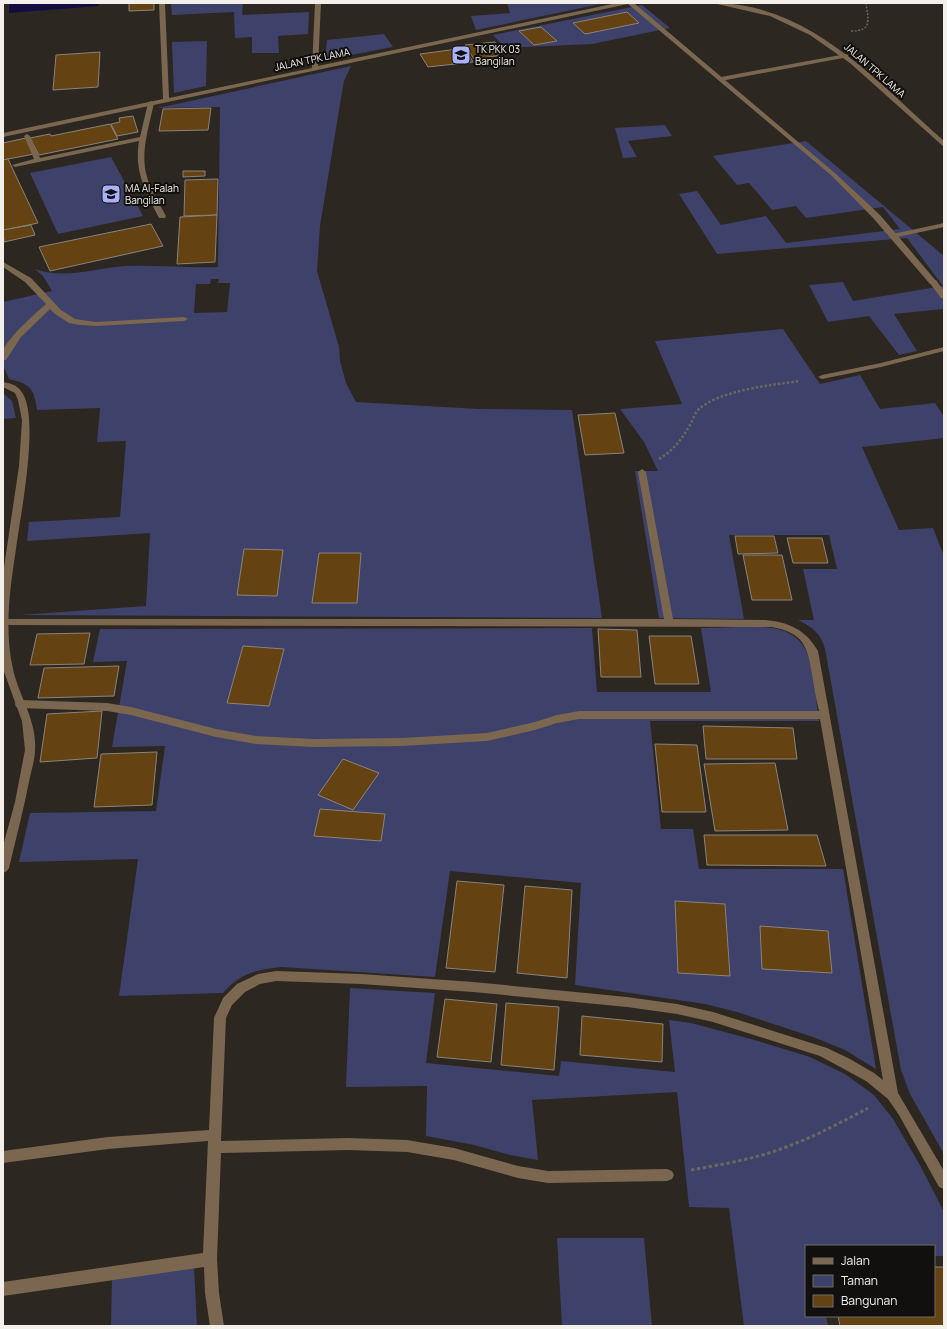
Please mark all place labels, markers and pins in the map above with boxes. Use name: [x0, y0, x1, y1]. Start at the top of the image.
place label: TK PKK 03 Bangilan: [475, 42, 520, 68]
school or university icon: TK PKK 03 Bangilan: [450, 44, 472, 66]
place label: MA Al-Falah Bangilan: [125, 181, 179, 207]
school or university icon: MA Al-Falah Bangilan: [100, 183, 122, 205]

